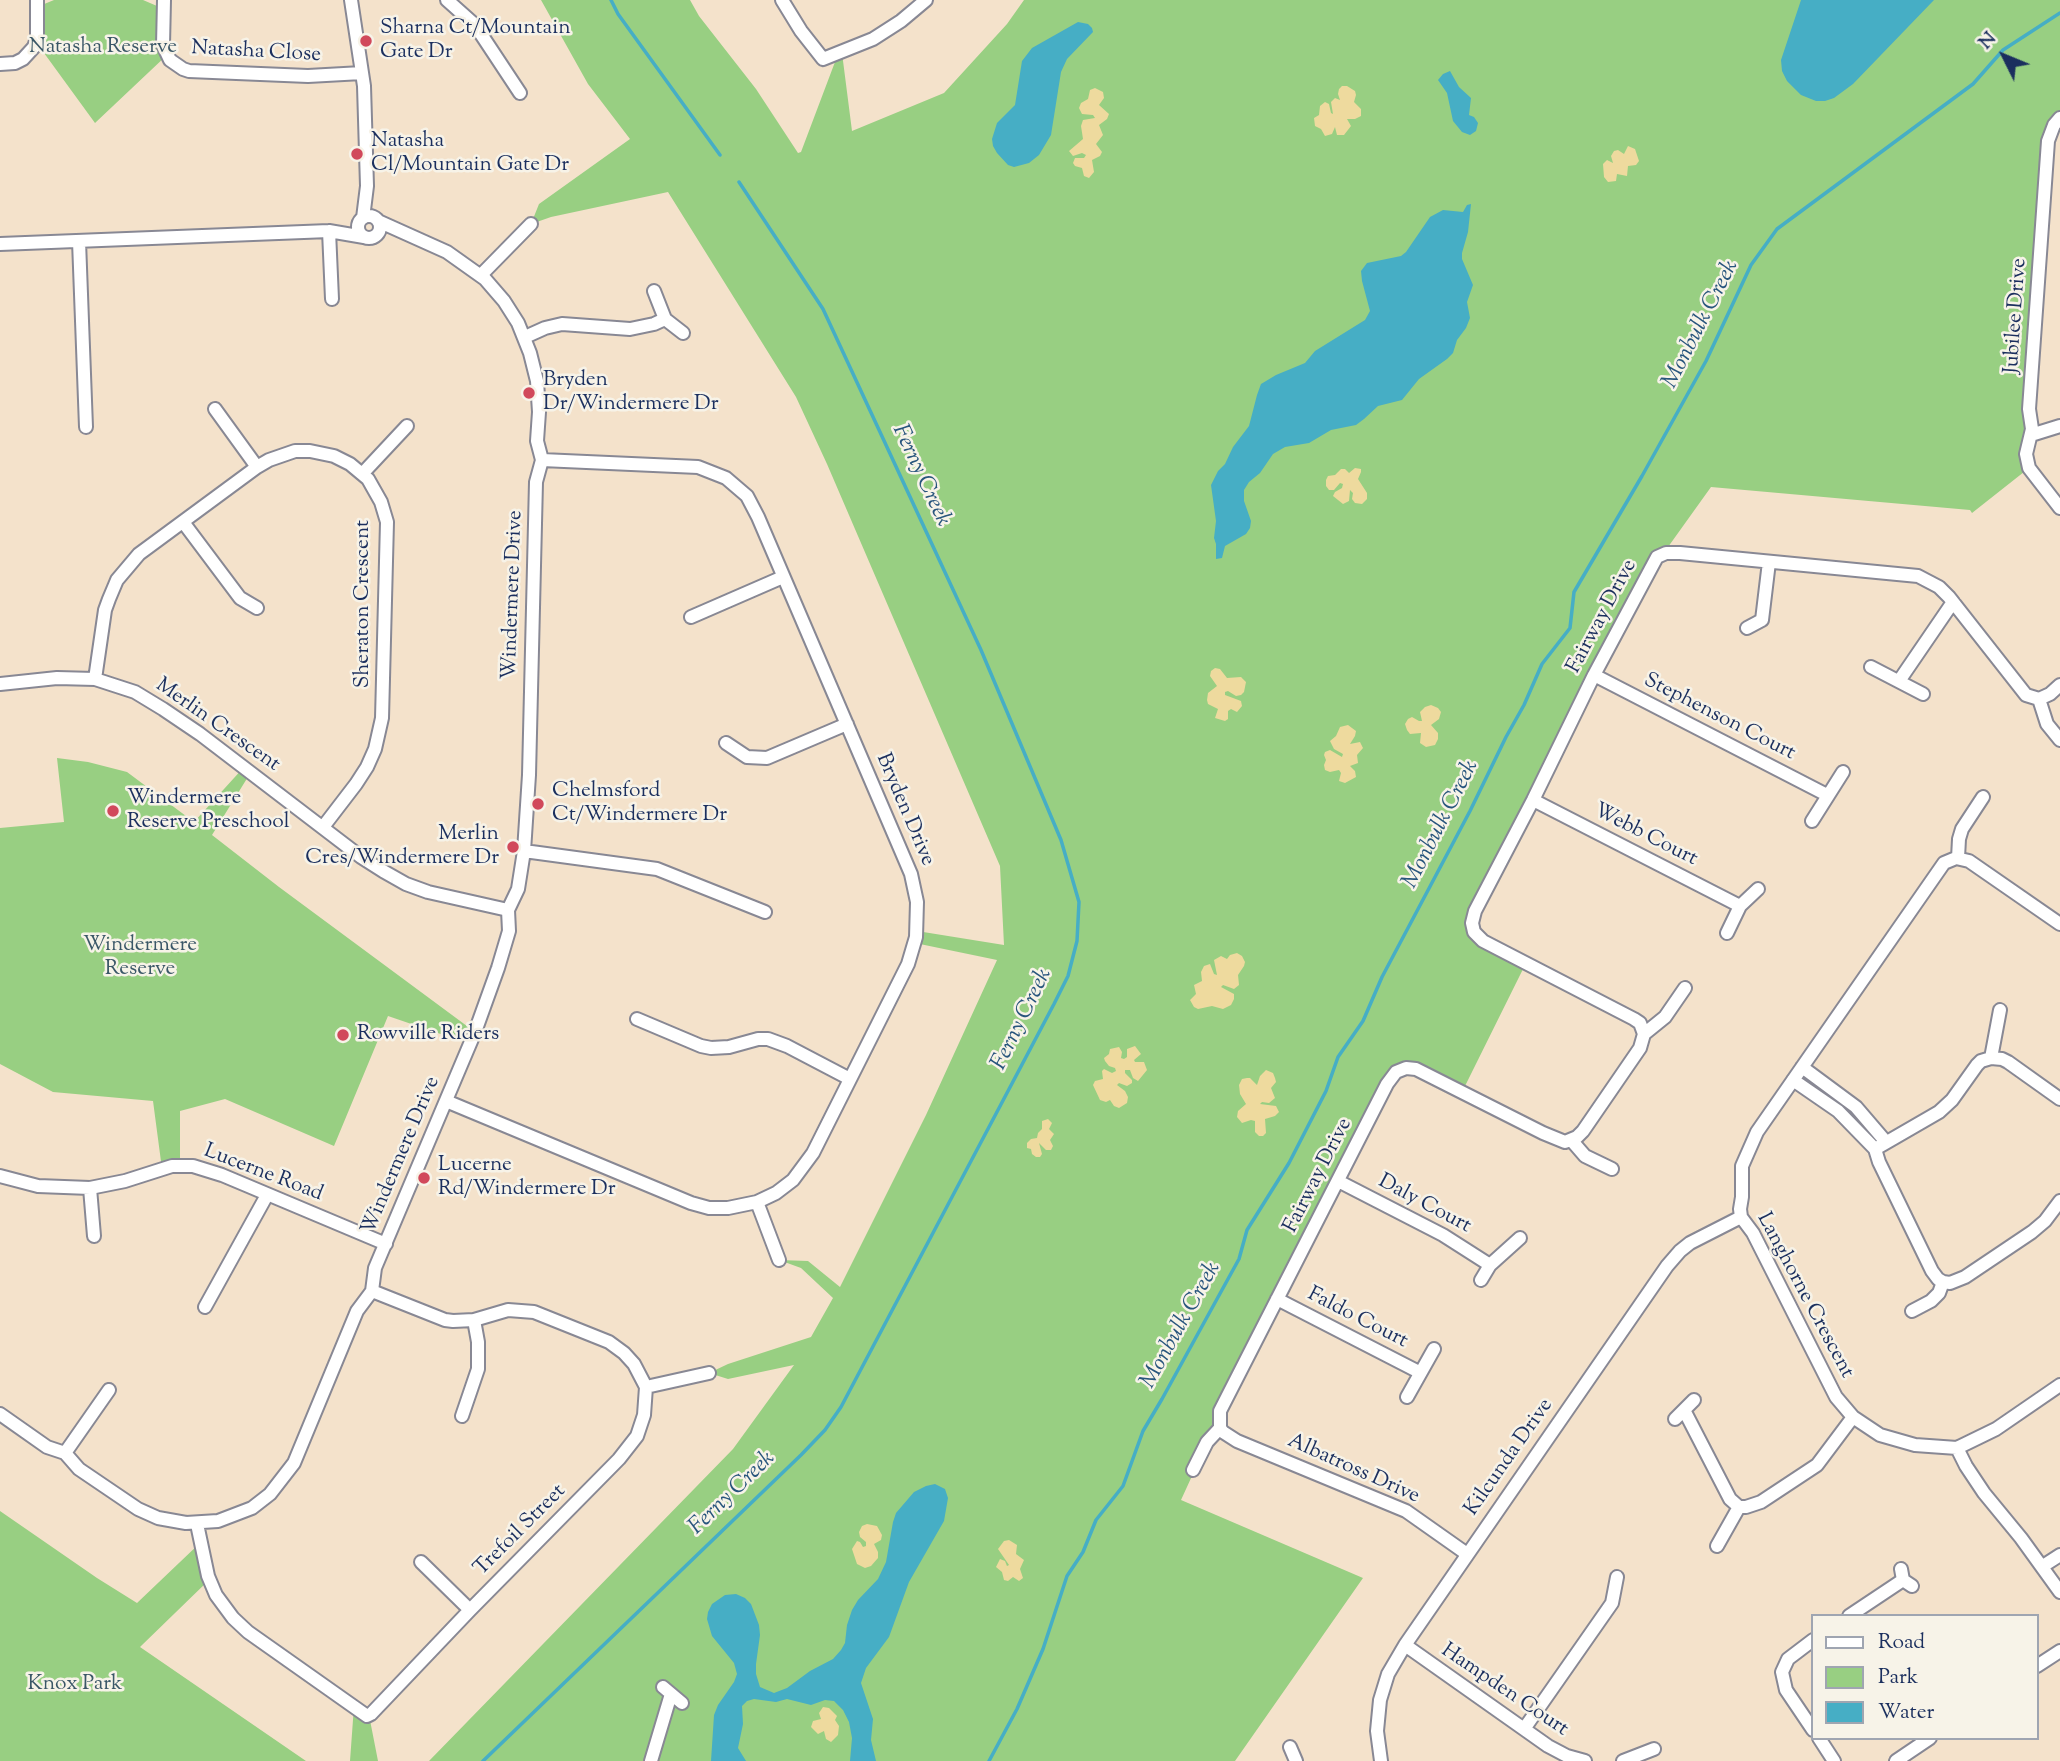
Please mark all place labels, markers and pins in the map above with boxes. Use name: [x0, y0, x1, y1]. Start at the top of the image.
place label: Sharna Ct/Mountain Gate Dr: [380, 16, 571, 66]
marker: Sharna Ct/Mountain Gate Dr: [358, 33, 374, 49]
place label: Natasha Cl/Mountain Gate Dr: [371, 129, 569, 179]
marker: Natasha Cl/Mountain Gate Dr: [349, 146, 365, 162]
place label: Bryden Dr/Windermere Dr: [543, 368, 719, 418]
marker: Bryden Dr/Windermere Dr: [521, 385, 537, 401]
place label: Chelmsford Ct/Windermere Dr: [552, 779, 727, 829]
place label: Windermere Reserve Preschool: [127, 786, 289, 836]
marker: Chelmsford Ct/Windermere Dr: [530, 796, 546, 812]
marker: Windermere Reserve Preschool: [105, 803, 121, 819]
place label: Merlin Cres/Windermere Dr: [305, 822, 499, 872]
marker: Merlin Cres/Windermere Dr: [505, 839, 521, 855]
place label: Rowville Riders: [357, 1022, 499, 1048]
marker: Rowville Riders: [335, 1027, 351, 1043]
place label: Lucerne Rd/Windermere Dr: [438, 1153, 616, 1203]
marker: Lucerne Rd/Windermere Dr: [416, 1170, 432, 1186]

